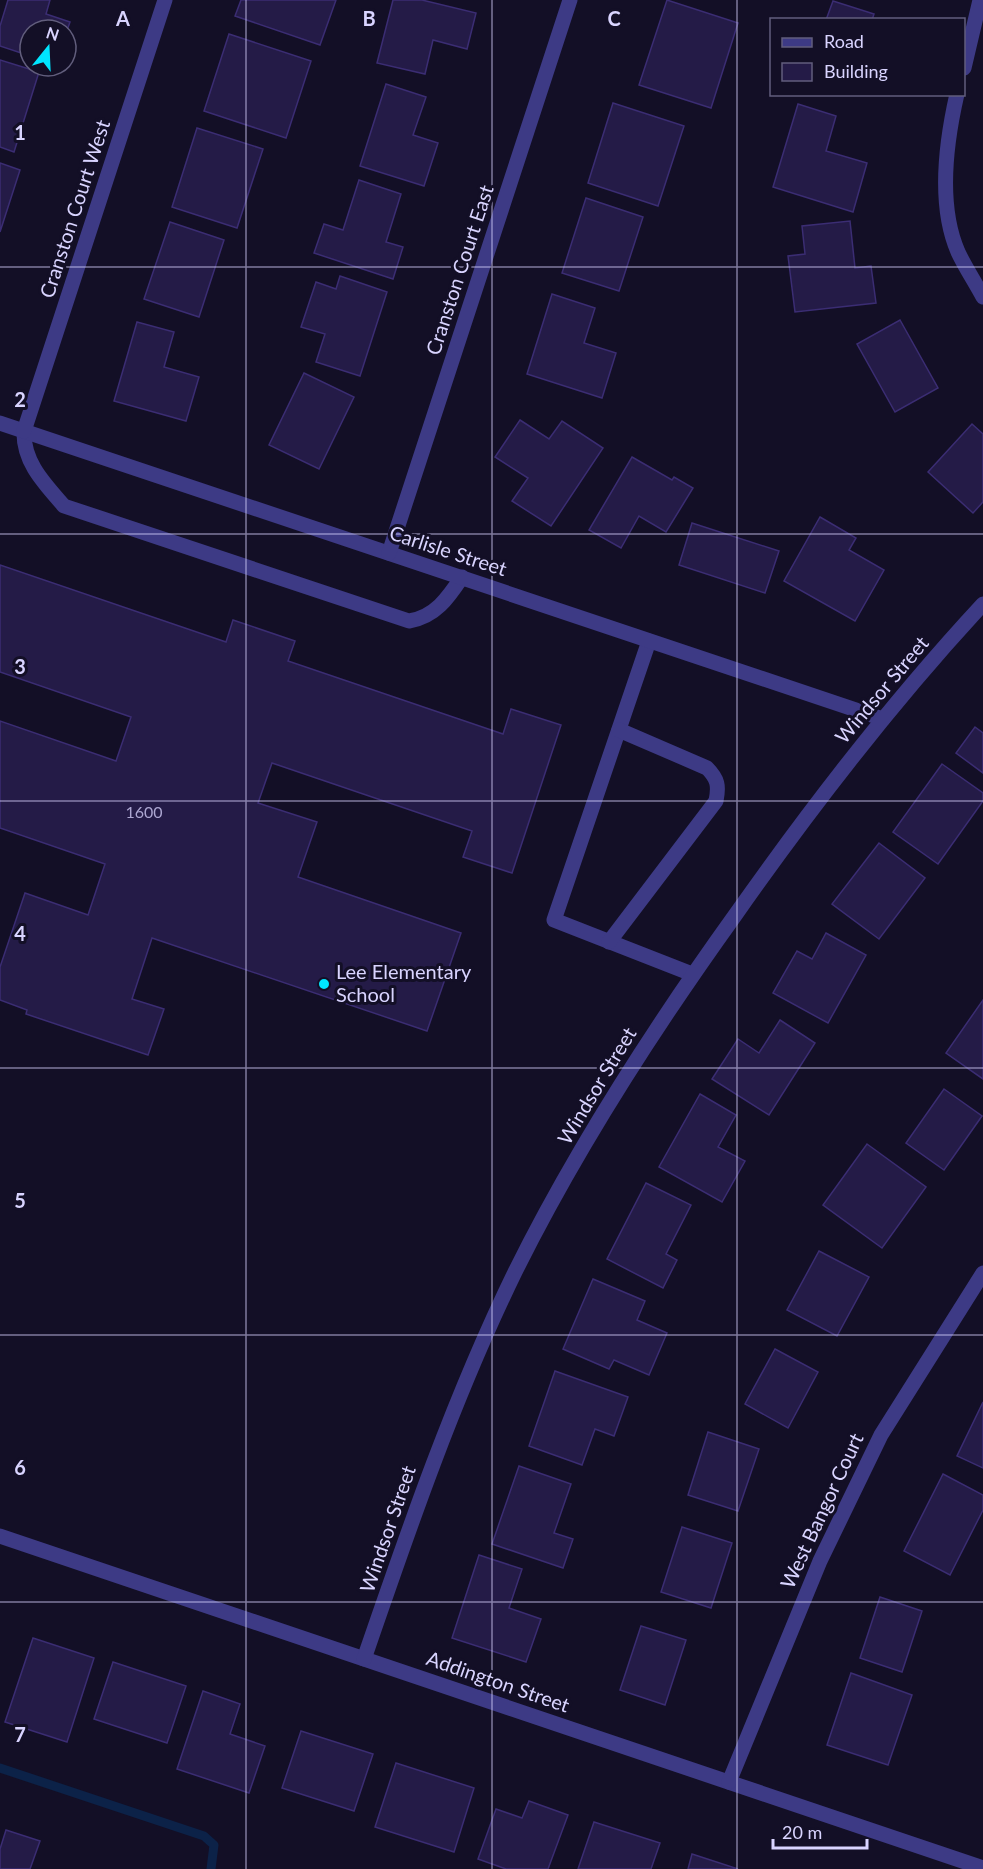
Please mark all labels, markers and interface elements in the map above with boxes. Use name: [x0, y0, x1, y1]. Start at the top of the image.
text: A: [115, 6, 130, 30]
text: B: [362, 6, 376, 30]
text: C: [607, 6, 621, 30]
north arrow: [18, 18, 78, 78]
legend: [770, 18, 965, 96]
text: N: [44, 22, 62, 44]
text: Road: [824, 30, 864, 52]
text: Building: [824, 60, 888, 82]
street label: Cranston Court West: [34, 117, 114, 301]
text: 1: [14, 120, 26, 144]
street label: Cranston Court East: [420, 182, 498, 358]
text: 2: [14, 387, 26, 411]
street label: Carlisle Street: [387, 520, 510, 580]
street label: Windsor Street: [829, 631, 933, 748]
text: 3: [14, 654, 26, 678]
house number: 1600: [125, 802, 163, 821]
text: 4: [14, 921, 26, 945]
place label: Lee Elementary School: [336, 959, 472, 1006]
marker: Lee Elementary School: [317, 977, 331, 991]
street label: Windsor Street: [552, 1023, 641, 1148]
text: 5: [14, 1188, 26, 1212]
street label: West Bangor Court: [775, 1429, 868, 1592]
text: 6: [14, 1455, 26, 1479]
street label: Windsor Street: [354, 1462, 420, 1595]
street label: Addington Street: [424, 1645, 573, 1717]
text: 7: [14, 1722, 26, 1746]
scale bar: [773, 1812, 868, 1850]
text: 20 m: [782, 1821, 822, 1843]

